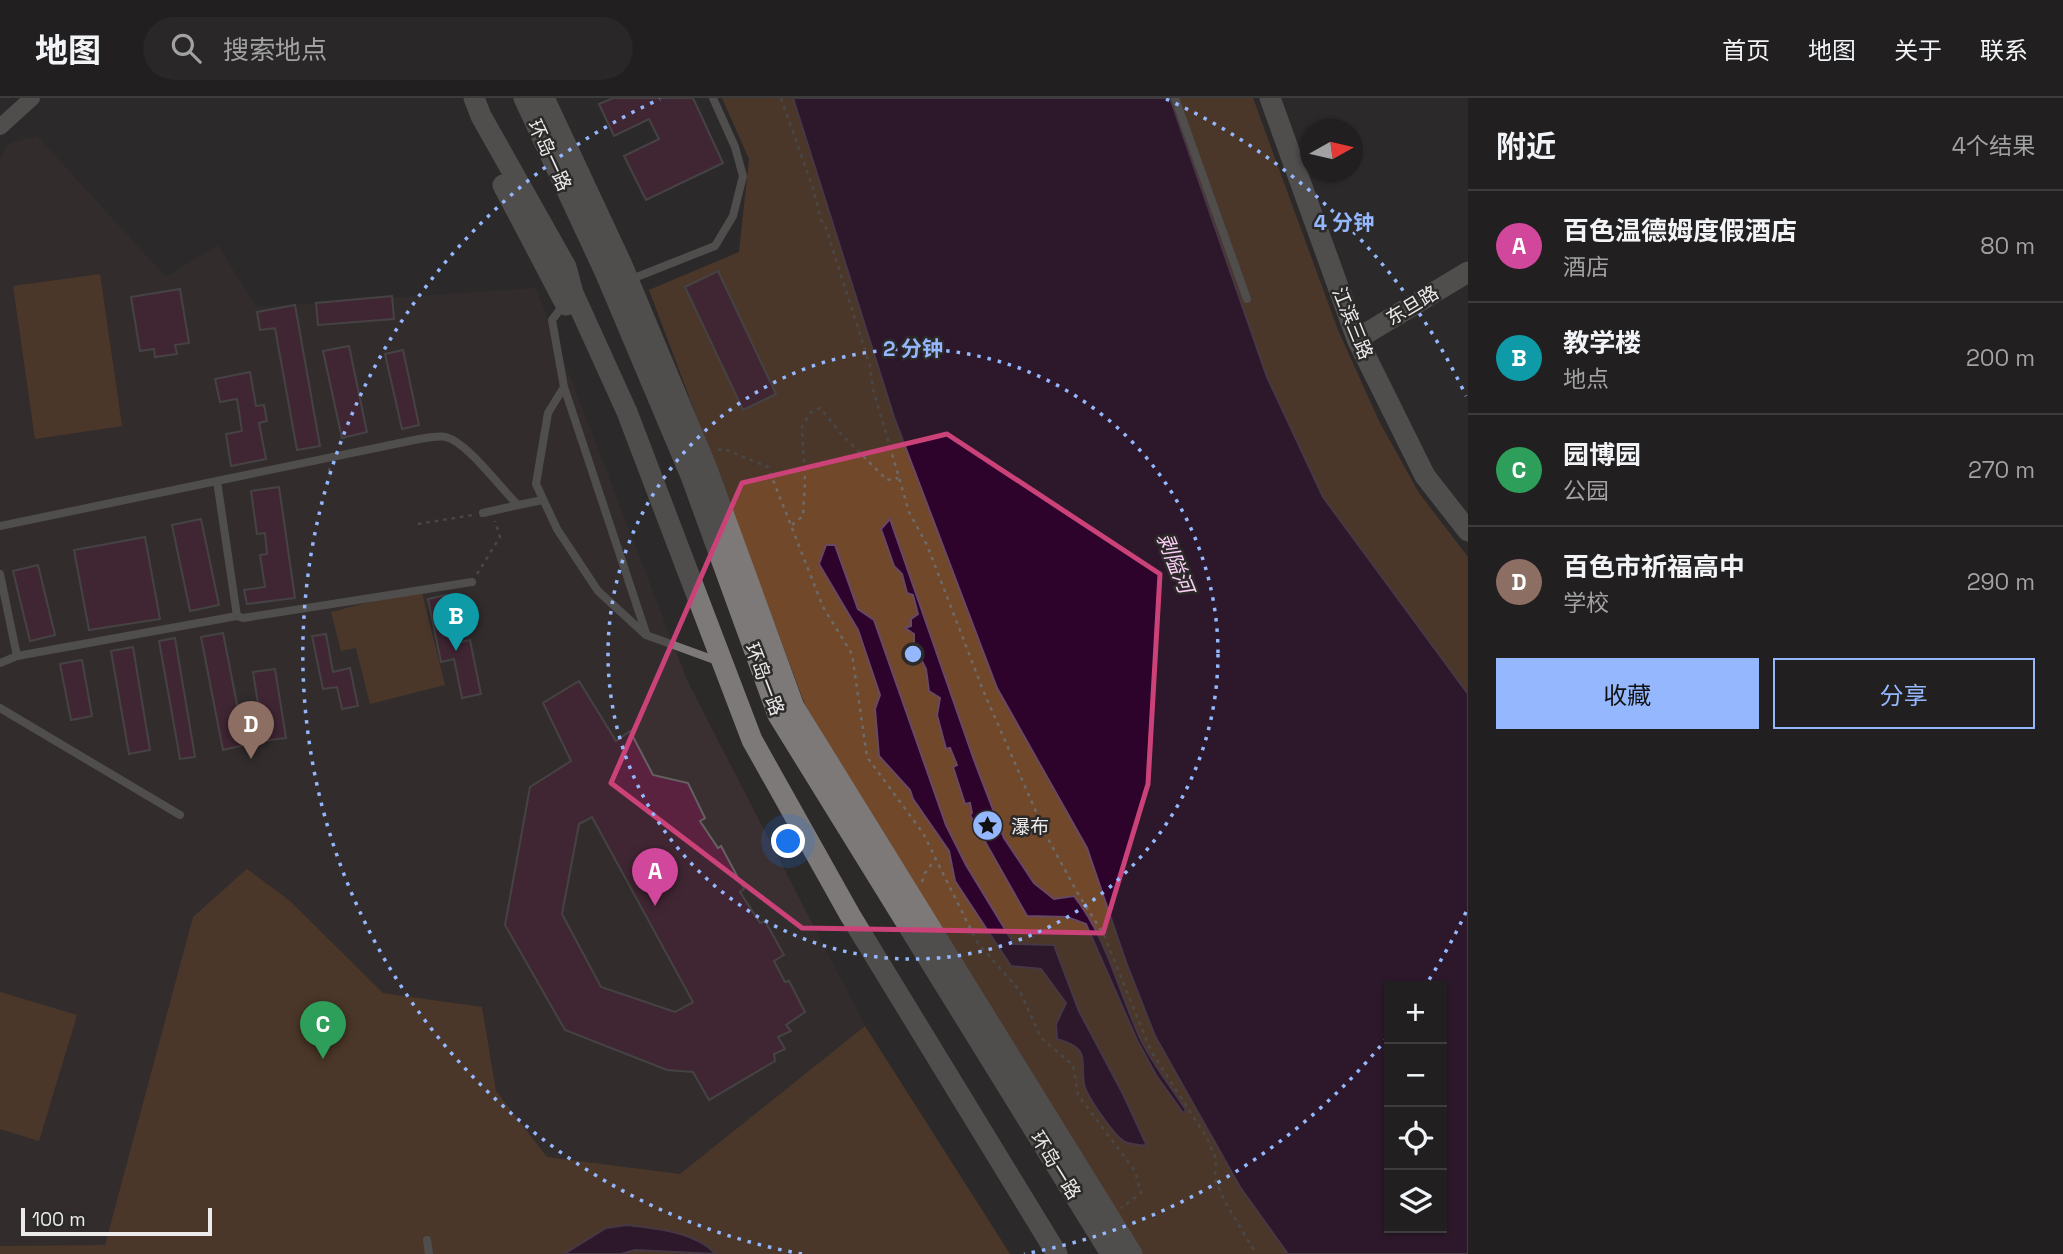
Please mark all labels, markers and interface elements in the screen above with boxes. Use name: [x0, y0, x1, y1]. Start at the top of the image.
search box: [143, 17, 633, 80]
icon: search: [167, 29, 205, 67]
text: 地图: [35, 30, 101, 72]
text: 搜索地点: [223, 33, 327, 67]
text: 首页: [1722, 35, 1770, 66]
text: 地图: [1808, 35, 1856, 66]
text: 关于: [1894, 35, 1942, 66]
text: 联系: [1980, 35, 2028, 66]
street label: 环岛一路: [522, 115, 577, 195]
north arrow: [1300, 119, 1363, 182]
text: 附近: [1496, 127, 1556, 166]
text: 4个结果: [1952, 131, 2035, 161]
text: 4 分钟: [1314, 209, 1374, 236]
text: 百色温德姆度假酒店: [1563, 214, 1797, 248]
text: A: [1512, 231, 1526, 261]
text: 80 m: [1980, 231, 2035, 261]
text: 酒店: [1563, 252, 1609, 282]
street label: 东旦路: [1381, 280, 1443, 331]
street label: 江滨三路: [1327, 283, 1378, 363]
text: 教学楼: [1563, 326, 1641, 360]
text: 2 分钟: [883, 335, 943, 362]
text: B: [1511, 343, 1527, 373]
text: 200 m: [1966, 343, 2035, 373]
text: 地点: [1563, 364, 1609, 394]
text: 园博园: [1563, 438, 1641, 472]
text: C: [1512, 455, 1526, 485]
text: 270 m: [1968, 455, 2035, 485]
text: 公园: [1563, 476, 1609, 506]
water label: 剥隘河: [1151, 529, 1201, 601]
text: 百色市祈福高中: [1563, 550, 1745, 584]
text: D: [1511, 567, 1527, 597]
text: 290 m: [1967, 567, 2035, 597]
text: 学校: [1563, 588, 1609, 618]
pin: B: [433, 593, 479, 651]
street label: 环岛一路: [739, 639, 790, 719]
centre of rings: [901, 642, 925, 666]
button: 收藏: [1496, 658, 1759, 729]
button: 分享: [1773, 658, 2035, 729]
pin: D: [228, 701, 274, 759]
place icon: 瀑布: [971, 809, 1005, 843]
place label: 瀑布: [1011, 814, 1049, 839]
your location: [771, 824, 805, 858]
pin: A: [632, 848, 678, 906]
map controls: [1384, 981, 1447, 1233]
button: +: [1384, 981, 1447, 1044]
pin: C: [300, 1001, 346, 1059]
button: −: [1384, 1044, 1447, 1107]
button: locate: [1384, 1107, 1447, 1170]
street label: 环岛一路: [1025, 1126, 1086, 1204]
button: layers: [1384, 1170, 1447, 1233]
scale bar: [21, 1205, 212, 1237]
text: 100 m: [32, 1207, 86, 1232]

